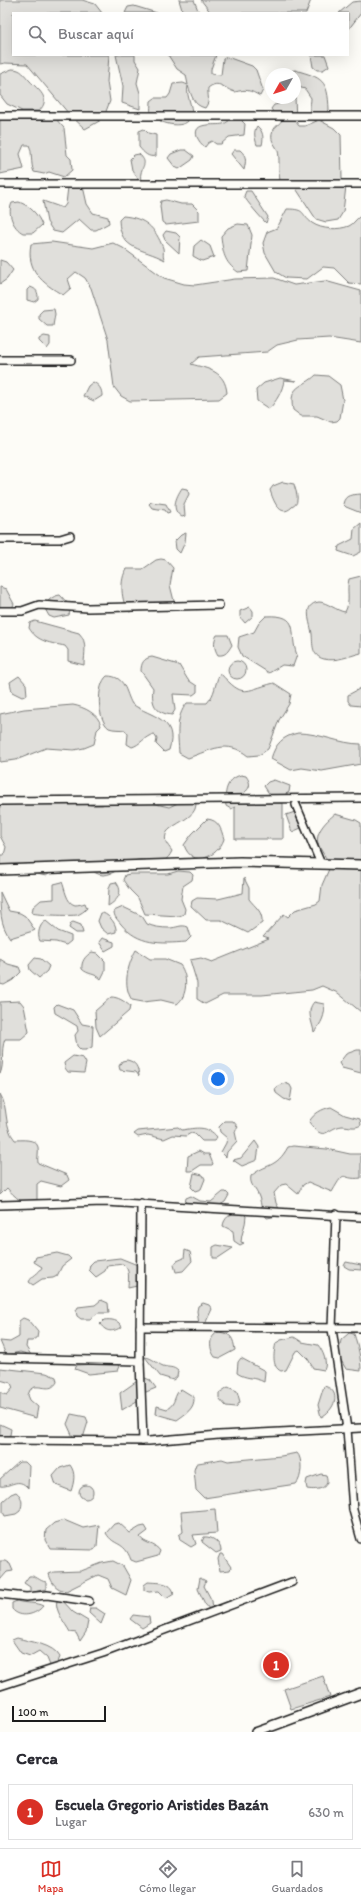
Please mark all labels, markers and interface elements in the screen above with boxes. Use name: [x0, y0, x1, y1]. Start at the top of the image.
search box: [12, 12, 349, 56]
icon: search: [26, 23, 48, 45]
text: Buscar aquí: [58, 25, 134, 43]
north arrow: [265, 68, 301, 104]
your location: [208, 1069, 228, 1089]
pin: 1: [263, 1650, 289, 1680]
scale bar: [12, 1704, 106, 1723]
text: 100 m: [18, 1706, 48, 1719]
text: Cerca: [16, 1748, 58, 1768]
text: Escuela Gregorio Aristides Bazán: [55, 1796, 268, 1814]
text: 1: [27, 1805, 33, 1820]
text: 630 m: [308, 1805, 344, 1820]
text: Lugar: [55, 1814, 87, 1829]
tab: Mapa: [38, 1858, 63, 1895]
tab: Cómo llegar: [139, 1858, 196, 1895]
tab: Guardados: [272, 1858, 323, 1895]

